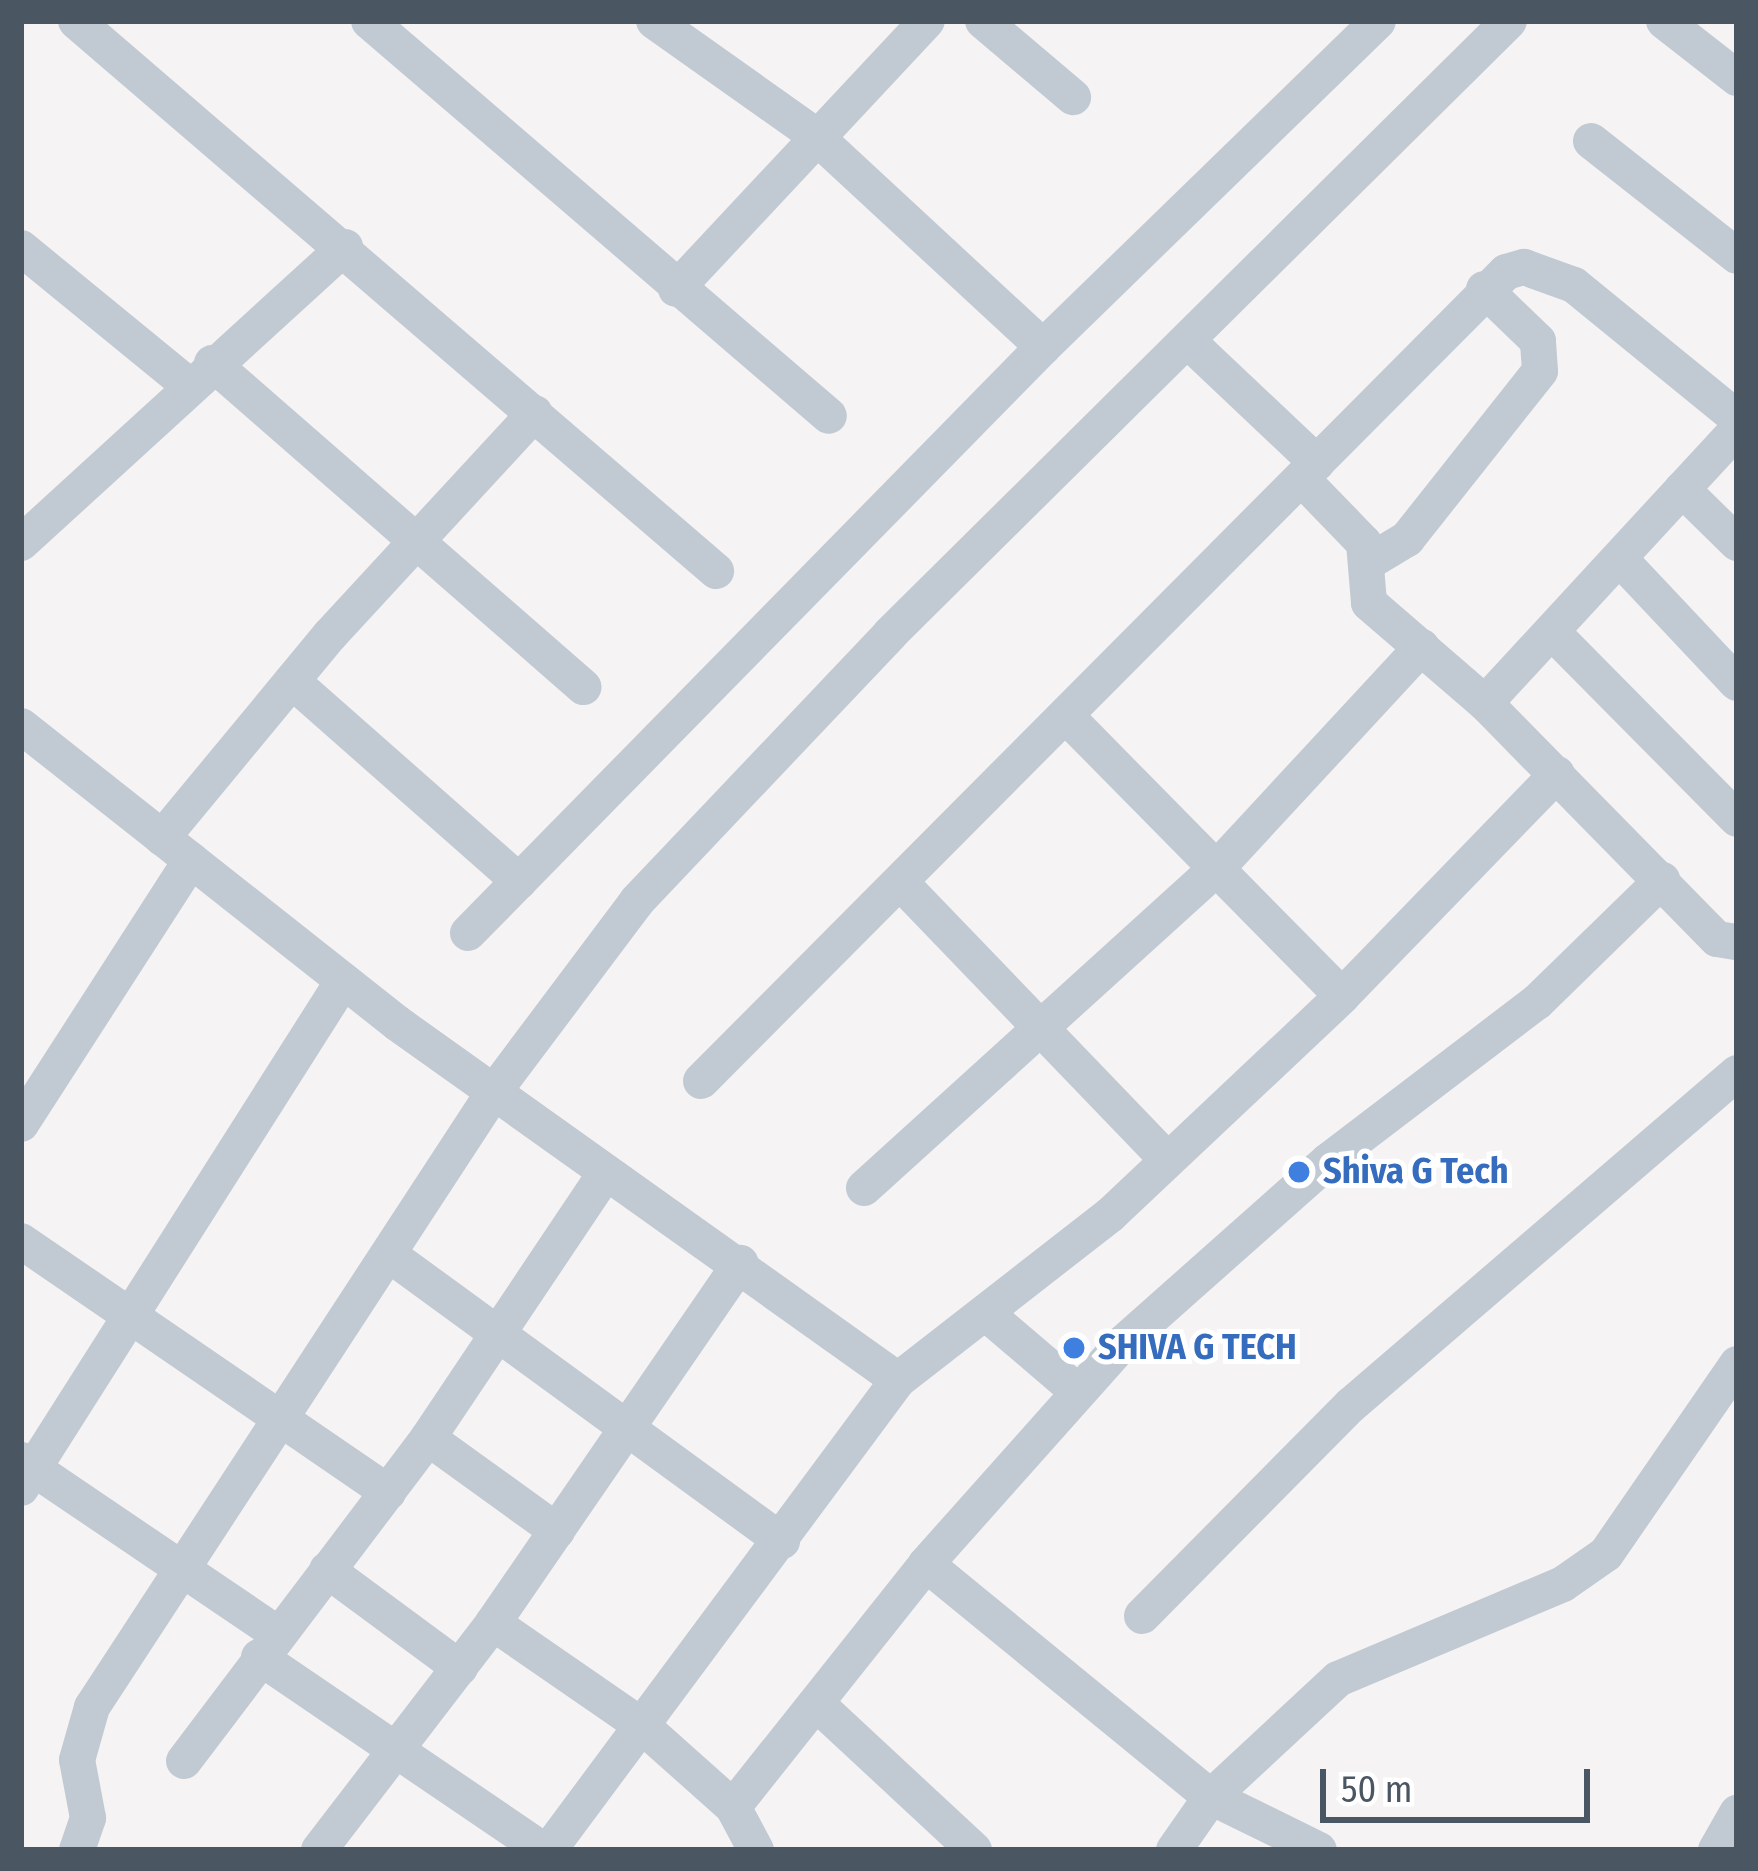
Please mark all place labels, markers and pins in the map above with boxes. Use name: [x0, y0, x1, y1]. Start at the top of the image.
place label: Shiva G Tech: [1323, 1150, 1509, 1194]
marker: Shiva G Tech: [1286, 1159, 1312, 1185]
place label: SHIVA G TECH: [1098, 1326, 1297, 1370]
marker: SHIVA G TECH: [1061, 1335, 1087, 1361]

